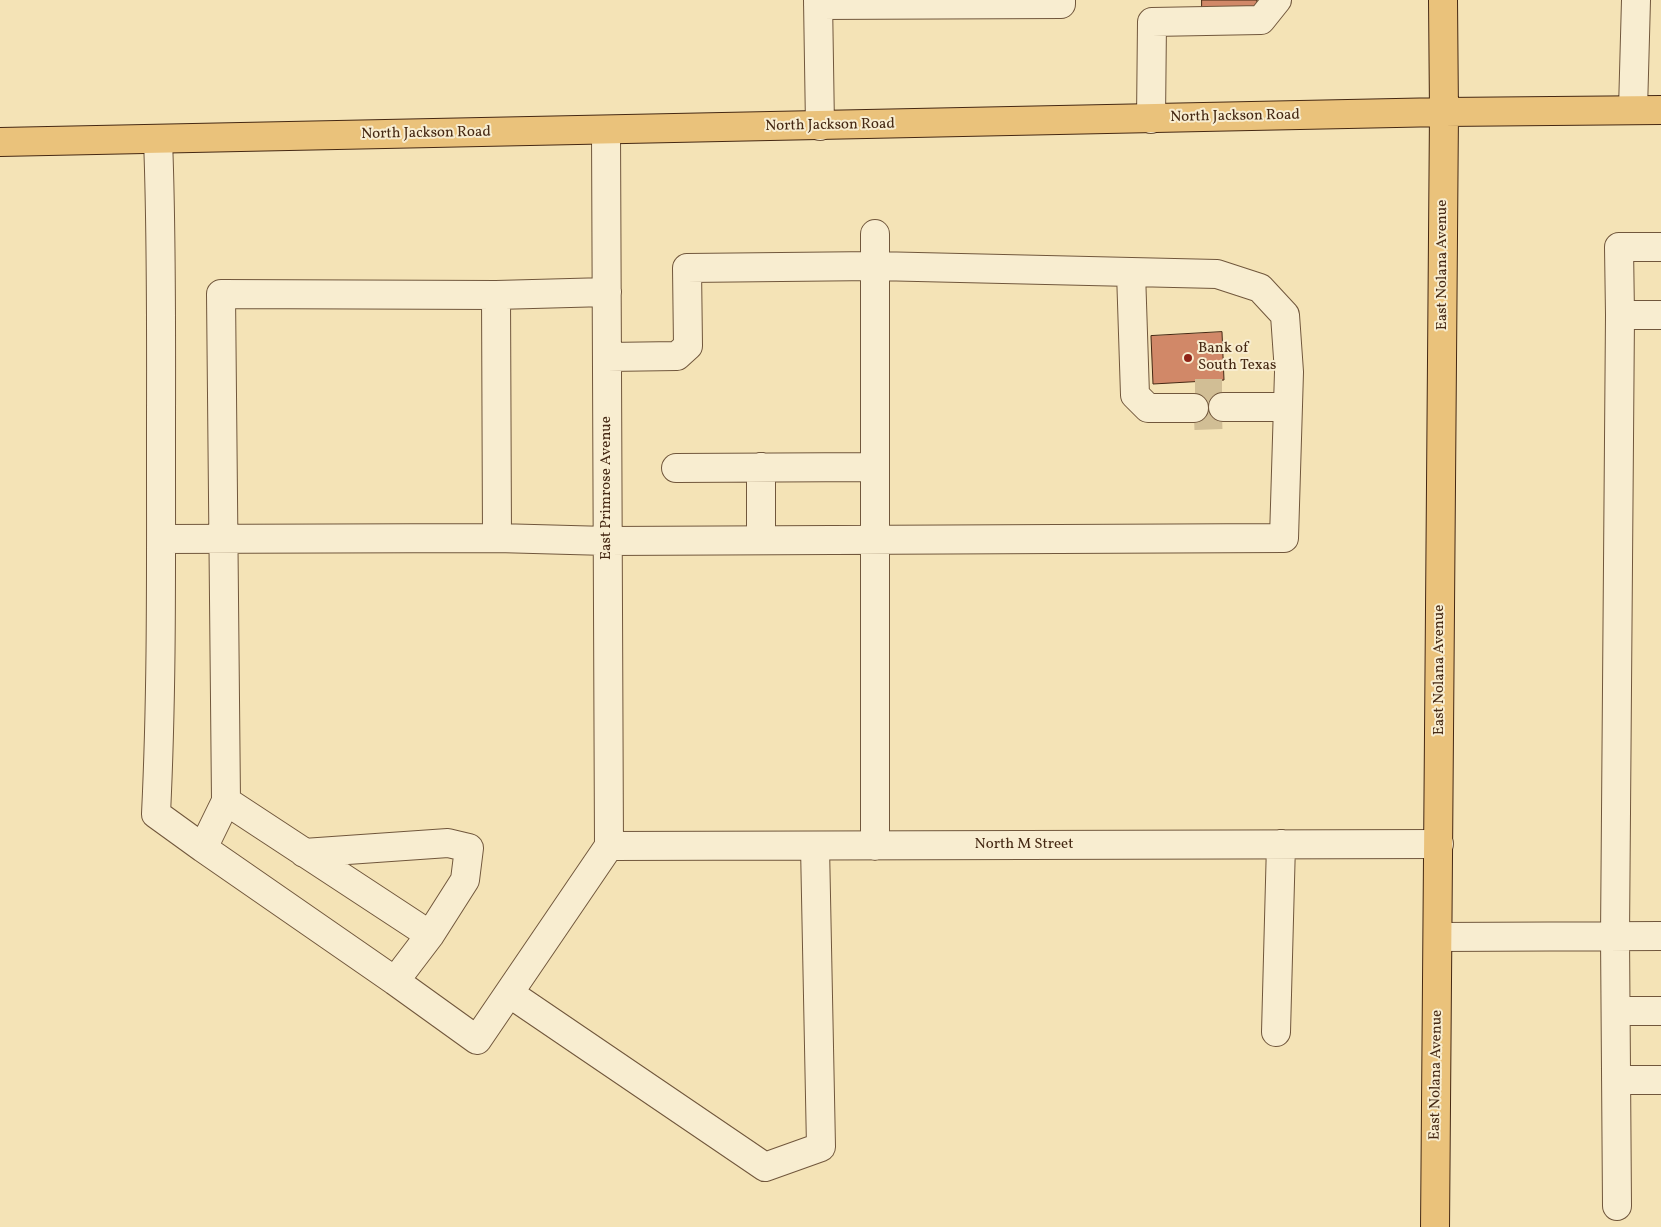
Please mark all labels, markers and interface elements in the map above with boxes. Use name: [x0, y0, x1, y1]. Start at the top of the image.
street label: North Jackson Road: [1170, 107, 1300, 127]
street label: North Jackson Road: [765, 116, 895, 136]
street label: North Jackson Road: [361, 124, 491, 144]
street label: East Nolana Avenue: [1434, 200, 1452, 330]
place label: Bank of South Texas: [1198, 340, 1276, 375]
marker: Bank of South Texas: [1182, 352, 1194, 364]
street label: East Primrose Avenue: [598, 416, 616, 560]
street label: East Nolana Avenue: [1431, 605, 1449, 735]
street label: North M Street: [975, 836, 1073, 854]
street label: East Nolana Avenue: [1427, 1010, 1447, 1140]

